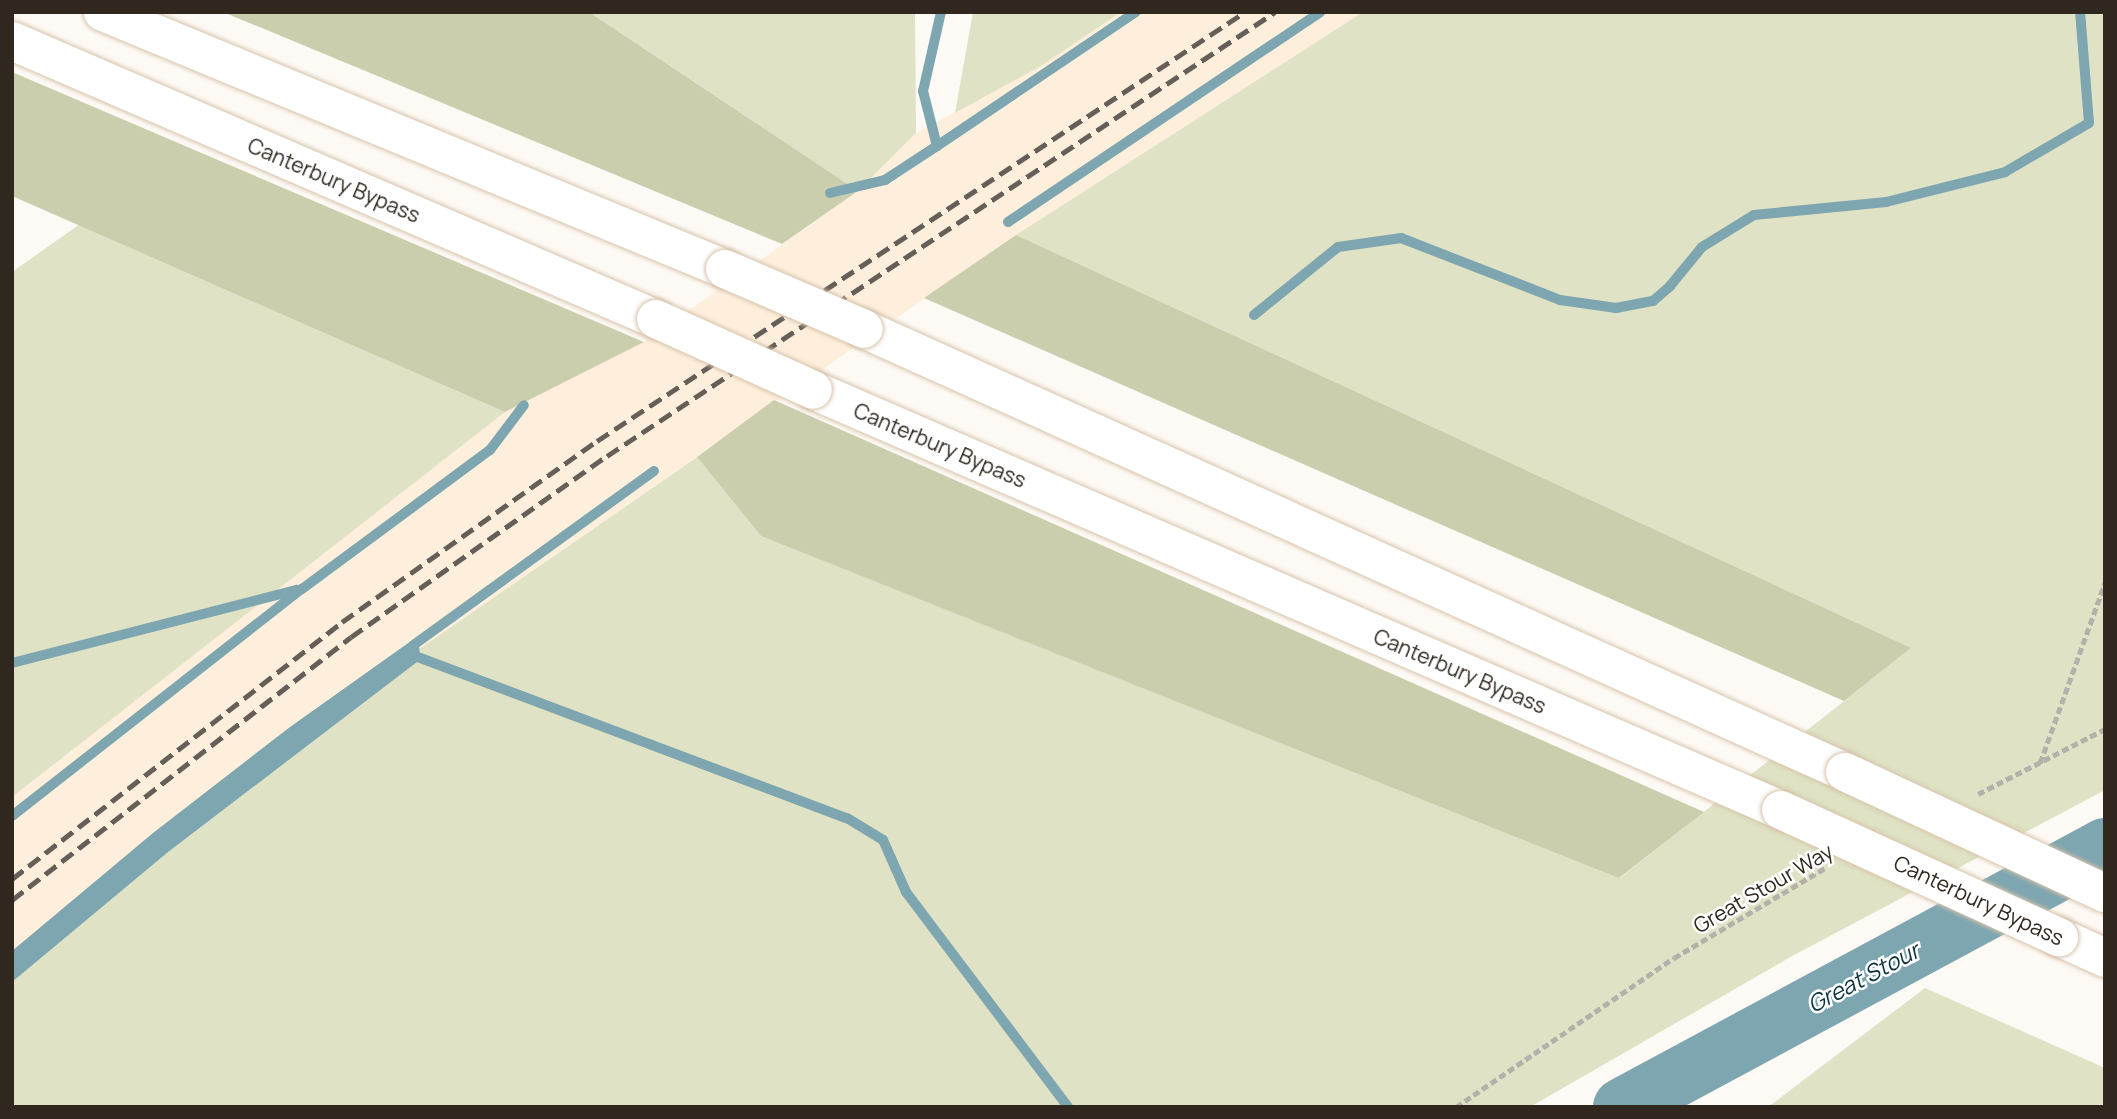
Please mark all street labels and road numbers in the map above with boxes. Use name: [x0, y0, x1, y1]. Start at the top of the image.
street label: Canterbury Bypass: [244, 132, 424, 228]
street label: Canterbury Bypass: [850, 397, 1030, 493]
street label: Canterbury Bypass: [1370, 623, 1550, 719]
street label: Great Stour Way: [1689, 838, 1837, 938]
street label: Canterbury Bypass: [1890, 850, 2068, 950]

